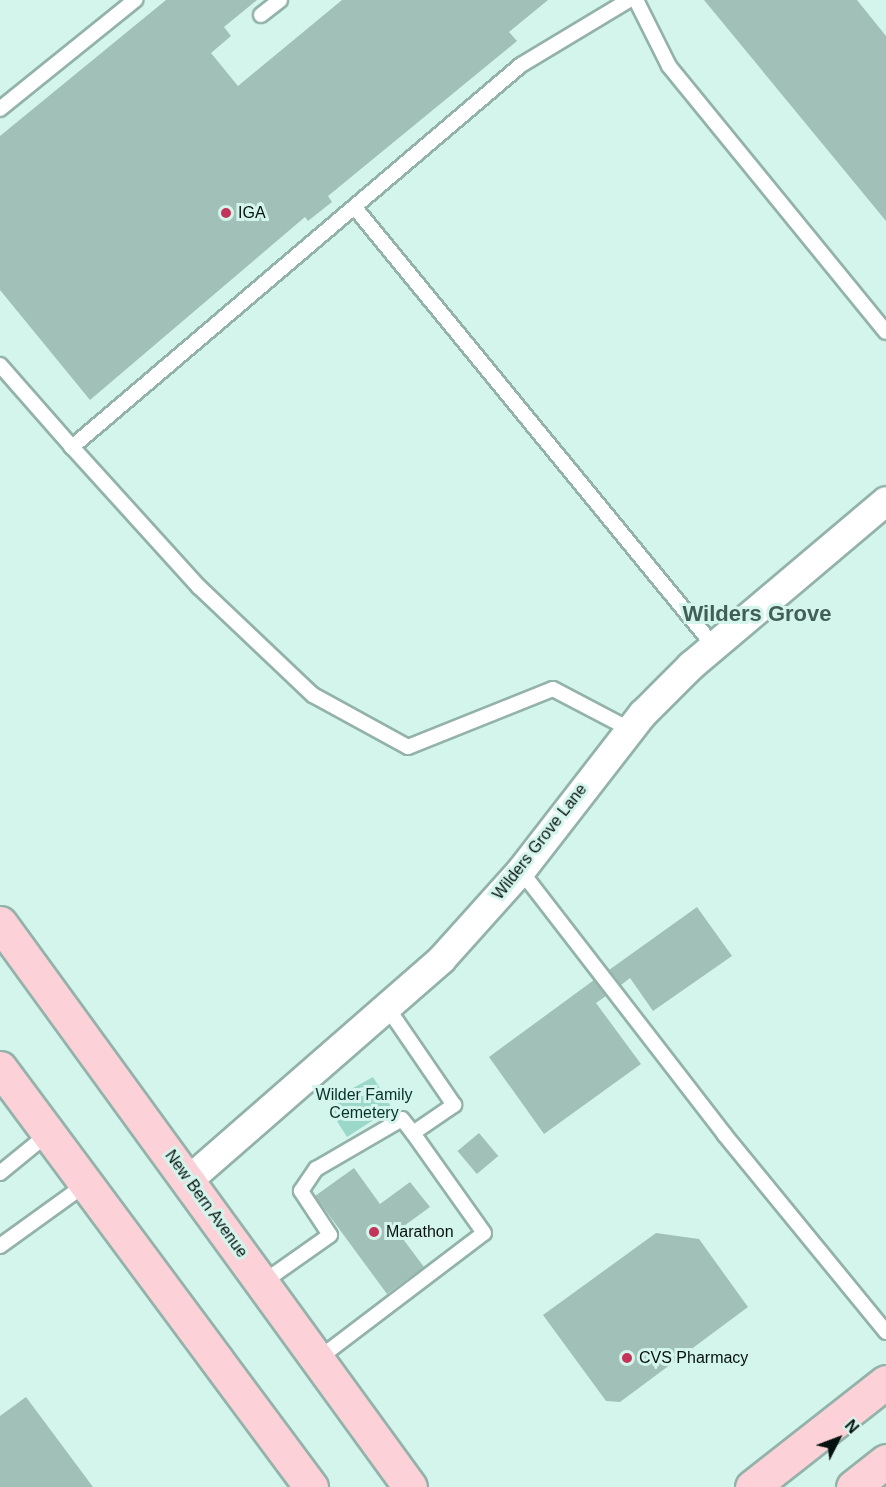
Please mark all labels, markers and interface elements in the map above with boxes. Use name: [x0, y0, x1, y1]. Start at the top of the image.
place label: IGA: [238, 203, 266, 223]
marker: IGA: [219, 206, 233, 220]
district label: Wilders Grove: [683, 601, 831, 627]
street label: Wilders Grove Lane: [489, 780, 591, 904]
park label: Wilder Family Cemetery: [316, 1085, 412, 1123]
street label: New Bern Avenue: [160, 1146, 252, 1262]
place label: Marathon: [386, 1222, 454, 1242]
marker: Marathon: [367, 1225, 381, 1239]
place label: CVS Pharmacy: [639, 1348, 748, 1368]
marker: CVS Pharmacy: [620, 1351, 634, 1365]
north arrow: [808, 1409, 868, 1469]
text: N: [842, 1417, 862, 1437]

